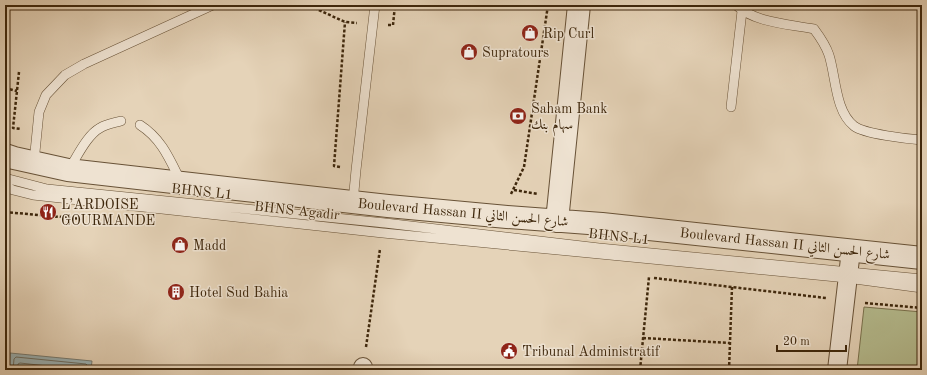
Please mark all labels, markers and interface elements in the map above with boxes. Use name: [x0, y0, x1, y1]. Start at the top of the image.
shop icon: Rip Curl: [520, 23, 540, 43]
place label: Rip Curl: [543, 27, 595, 41]
shop icon: Supratours: [459, 42, 479, 62]
place label: Supratours: [482, 46, 549, 60]
place label: Saham Bank سهام بنك: [531, 102, 608, 137]
bank icon: Saham Bank سهام بنك: [508, 106, 528, 126]
street label: BHNS L1: [171, 182, 233, 202]
street label: Boulevard Hassan II شارع الحسن الثاني: [357, 197, 569, 233]
place label: L’ARDOISE GOURMANDE: [61, 198, 155, 228]
street label: BHNS Agadir: [253, 200, 341, 222]
restaurant icon: L’ARDOISE GOURMANDE: [38, 202, 58, 222]
street label: Boulevard Hassan II شارع الحسن الثاني: [679, 226, 891, 266]
street label: BHNS L1: [588, 227, 650, 247]
shop icon: Madd: [170, 235, 190, 255]
place label: Madd: [193, 239, 226, 253]
building icon: Hotel Sud Bahia: [166, 282, 186, 302]
place label: Hotel Sud Bahia: [189, 286, 288, 300]
scale bar: [777, 327, 846, 353]
text: 20 m: [783, 336, 810, 348]
public building icon: Tribunal Administratif: [499, 341, 519, 361]
place label: Tribunal Administratif: [522, 345, 661, 359]

